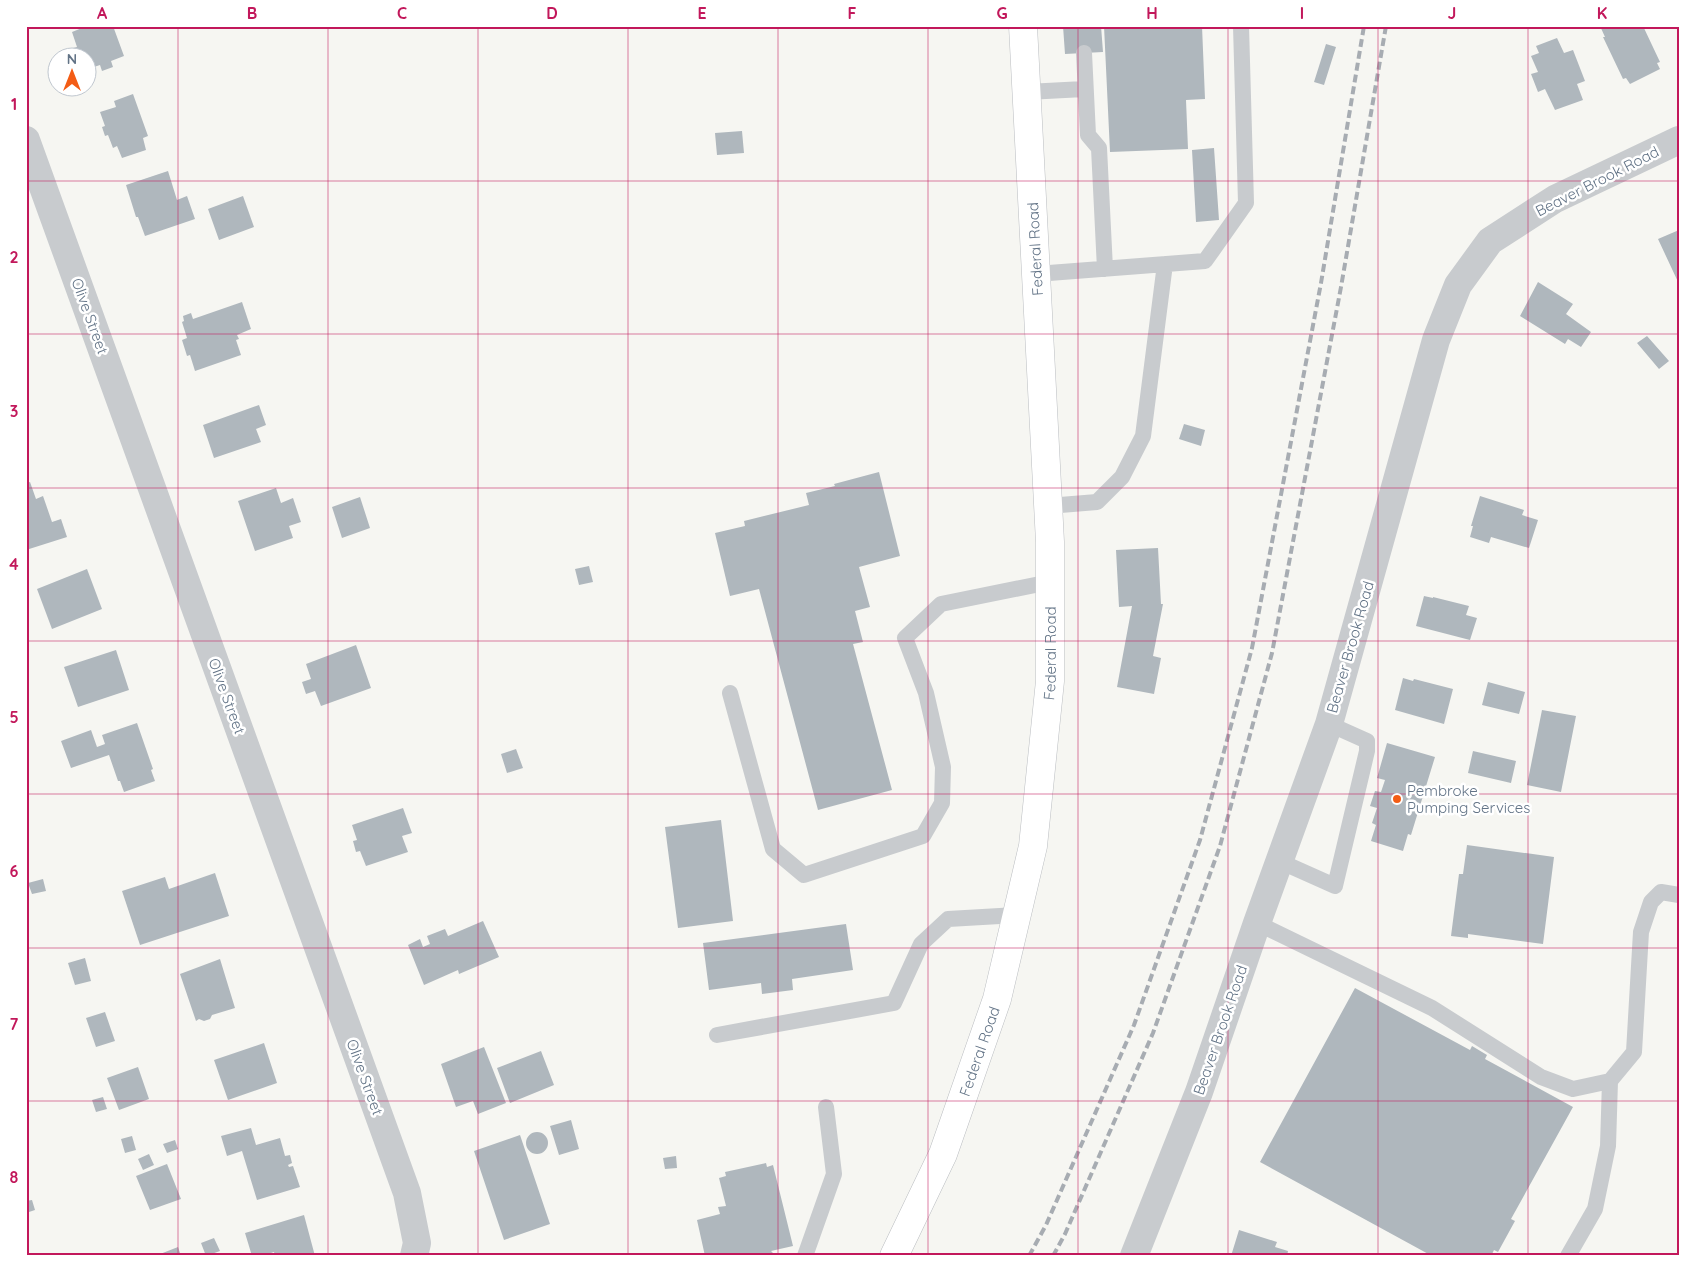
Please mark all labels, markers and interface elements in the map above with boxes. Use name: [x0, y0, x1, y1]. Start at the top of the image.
text: A: [97, 3, 108, 23]
text: B: [247, 3, 257, 23]
text: C: [397, 3, 407, 23]
text: D: [546, 3, 558, 23]
text: E: [697, 3, 707, 23]
text: F: [848, 3, 857, 23]
text: G: [996, 3, 1008, 23]
text: H: [1146, 3, 1158, 23]
text: I: [1300, 3, 1304, 23]
text: J: [1448, 3, 1456, 23]
text: K: [1597, 3, 1607, 23]
north arrow: [48, 48, 98, 98]
text: N: [67, 50, 77, 68]
text: 1: [11, 94, 17, 114]
street label: Beaver Brook Road: [1532, 142, 1662, 220]
street label: Federal Road: [1023, 202, 1047, 296]
text: 2: [9, 247, 19, 267]
street label: Olive Street: [67, 275, 113, 357]
text: 3: [10, 401, 18, 421]
text: 4: [9, 554, 19, 574]
street label: Beaver Brook Road: [1322, 579, 1378, 715]
street label: Federal Road: [1039, 606, 1060, 701]
street label: Olive Street: [204, 655, 250, 737]
text: 5: [9, 707, 19, 727]
place label: Pembroke Pumping Services: [1407, 781, 1530, 817]
marker: Pembroke Pumping Services: [1391, 793, 1403, 805]
text: 6: [10, 861, 19, 881]
street label: Beaver Brook Road: [1189, 963, 1251, 1097]
street label: Federal Road: [954, 1004, 1003, 1099]
text: 7: [10, 1014, 19, 1034]
street label: Olive Street: [342, 1036, 388, 1118]
text: 8: [10, 1167, 19, 1187]

